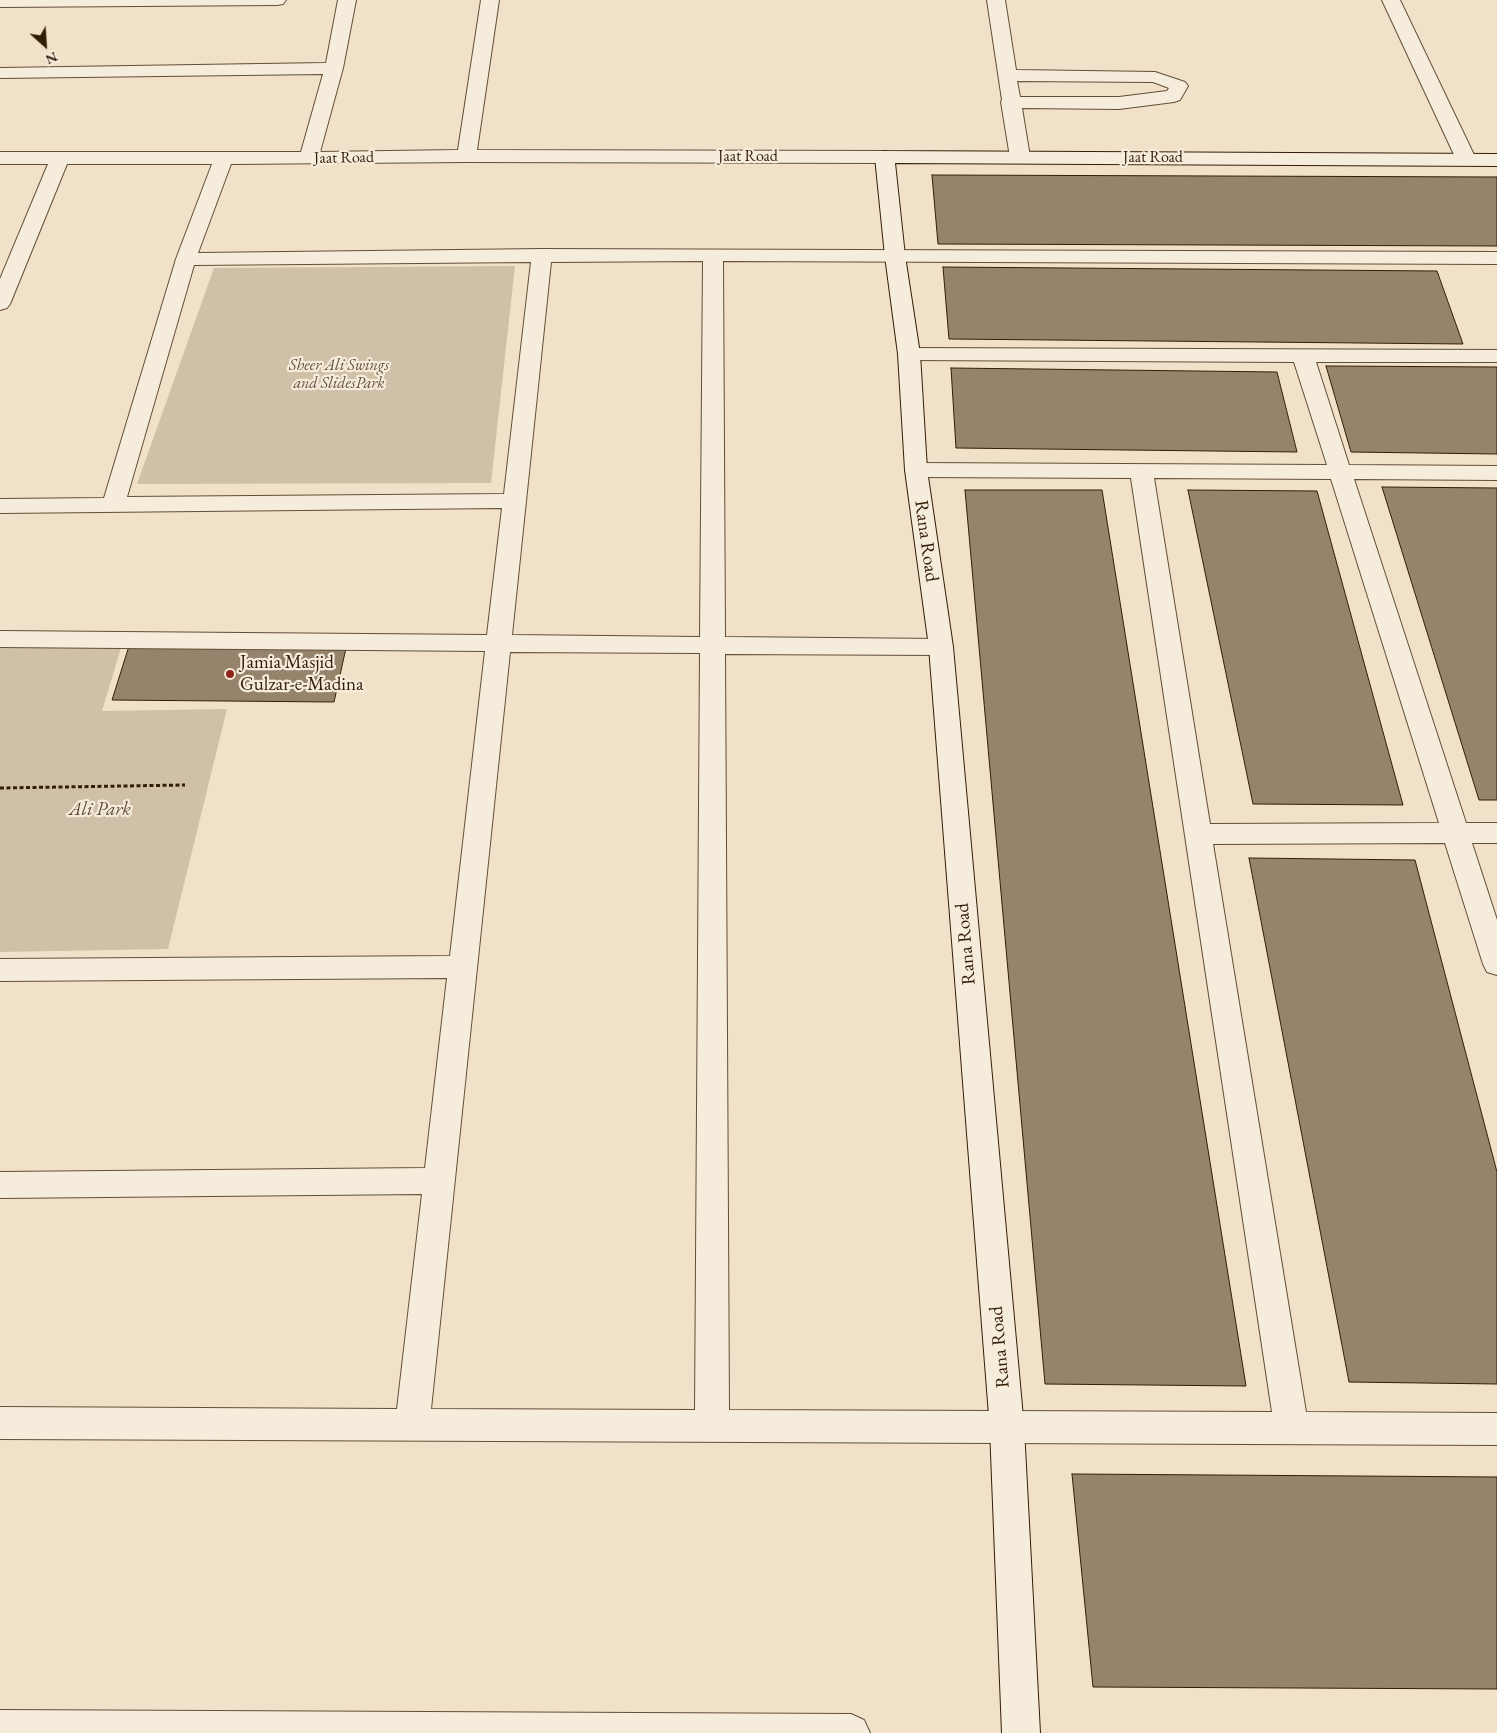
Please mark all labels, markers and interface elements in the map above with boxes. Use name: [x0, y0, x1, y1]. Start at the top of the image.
north arrow: [20, 20, 70, 70]
text: N: [43, 48, 61, 69]
street label: Jaat Road: [718, 147, 778, 167]
street label: Jaat Road: [314, 148, 374, 168]
street label: Jaat Road: [1123, 148, 1183, 168]
park label: Sheer Ali Swings and SlidesPark: [289, 356, 389, 394]
street label: Rana Road: [909, 499, 943, 583]
place label: Jamia Masjid Gulzar-e-Madina: [240, 652, 364, 696]
marker: Jamia Masjid Gulzar-e-Madina: [224, 668, 236, 680]
park label: Ali Park: [69, 799, 131, 821]
street label: Rana Road: [951, 902, 981, 986]
street label: Rana Road: [985, 1305, 1015, 1389]

